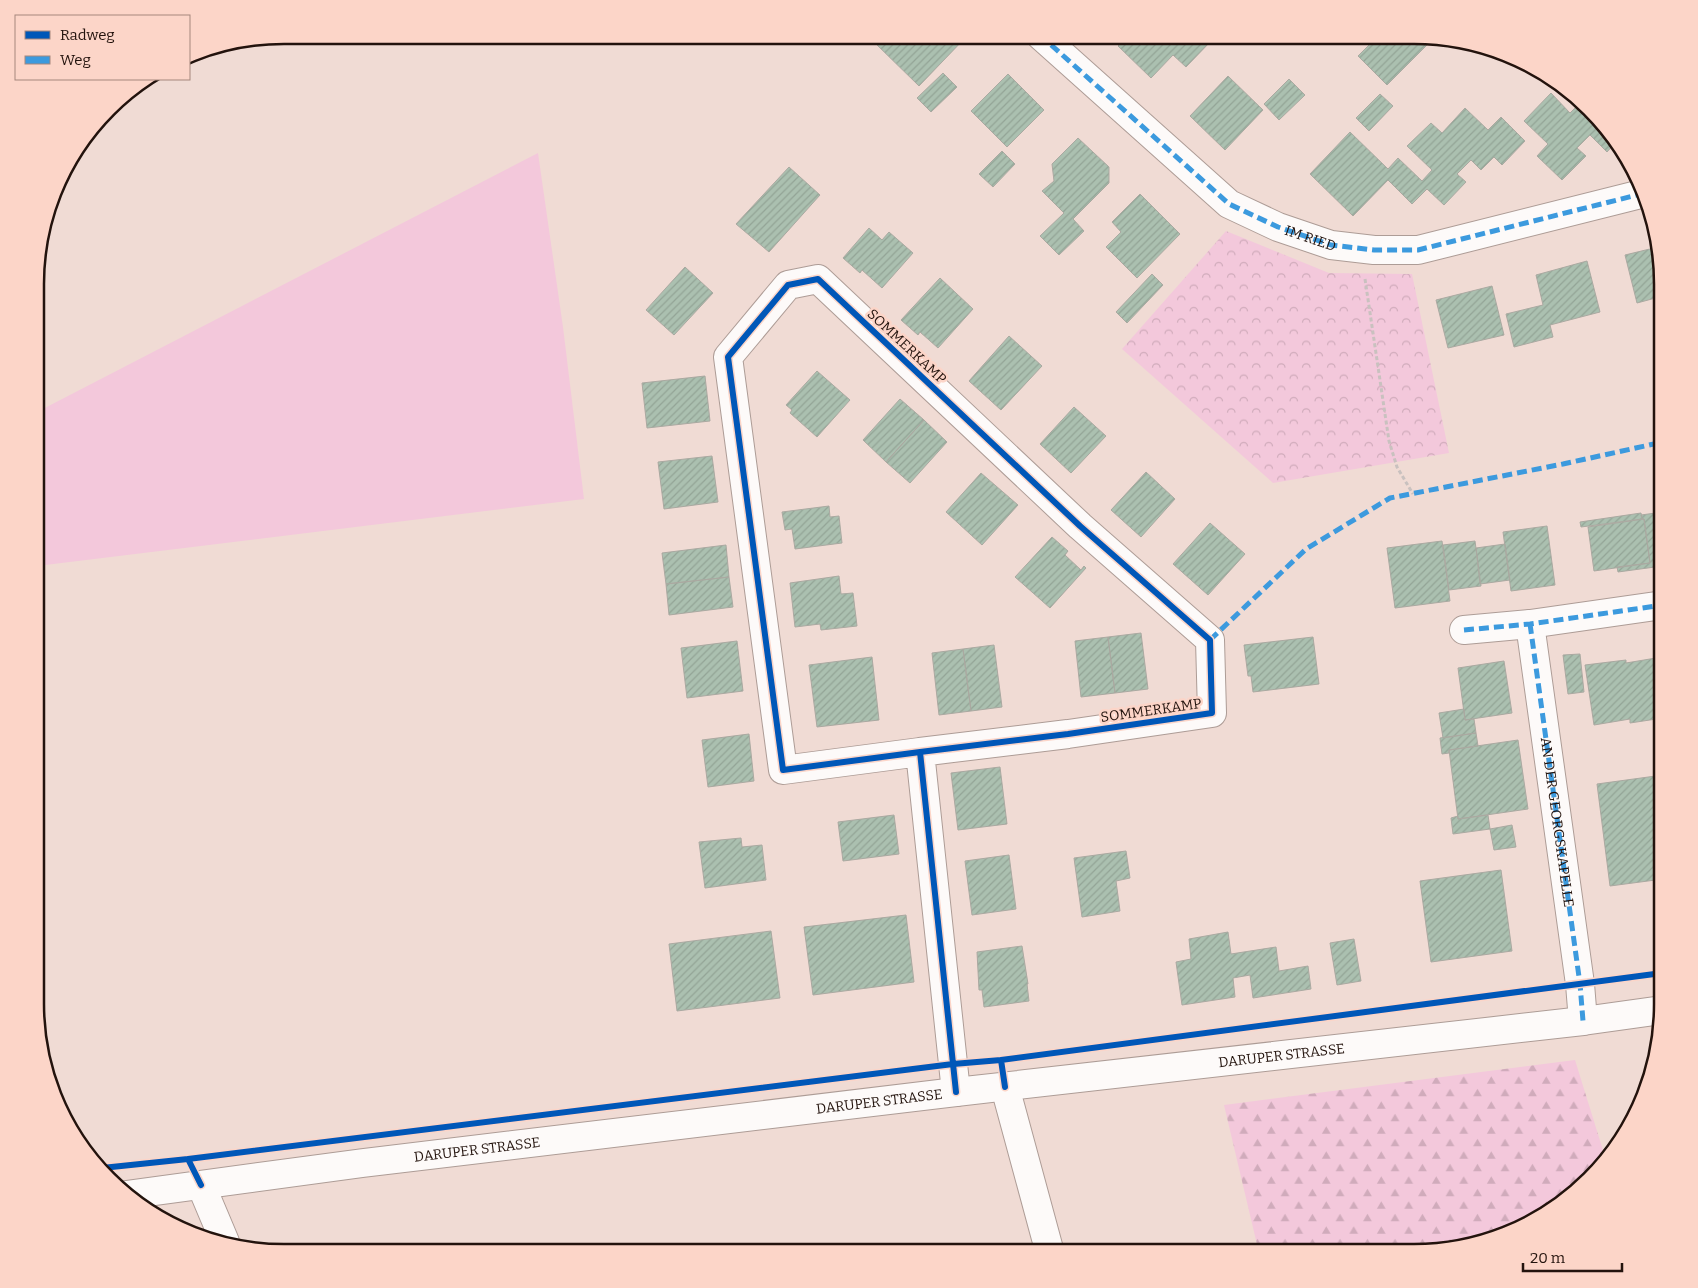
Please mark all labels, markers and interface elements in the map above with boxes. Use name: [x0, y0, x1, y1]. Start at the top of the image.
legend: [15, 15, 190, 80]
text: Radweg: [60, 26, 115, 44]
text: Weg: [60, 51, 91, 69]
street label: IM RIED: [1282, 222, 1338, 255]
street label: SOMMERKAMP: [864, 305, 950, 387]
street label: SOMMERKAMP: [1100, 695, 1203, 726]
street label: AN DER GEORGSKAPELLE: [1537, 736, 1577, 908]
street label: DARUPER STRASSE: [1218, 1040, 1346, 1071]
street label: DARUPER STRASSE: [815, 1086, 943, 1118]
street label: DARUPER STRASSE: [413, 1134, 541, 1166]
scale bar: [1523, 1240, 1622, 1272]
text: 20 m: [1530, 1249, 1566, 1267]

